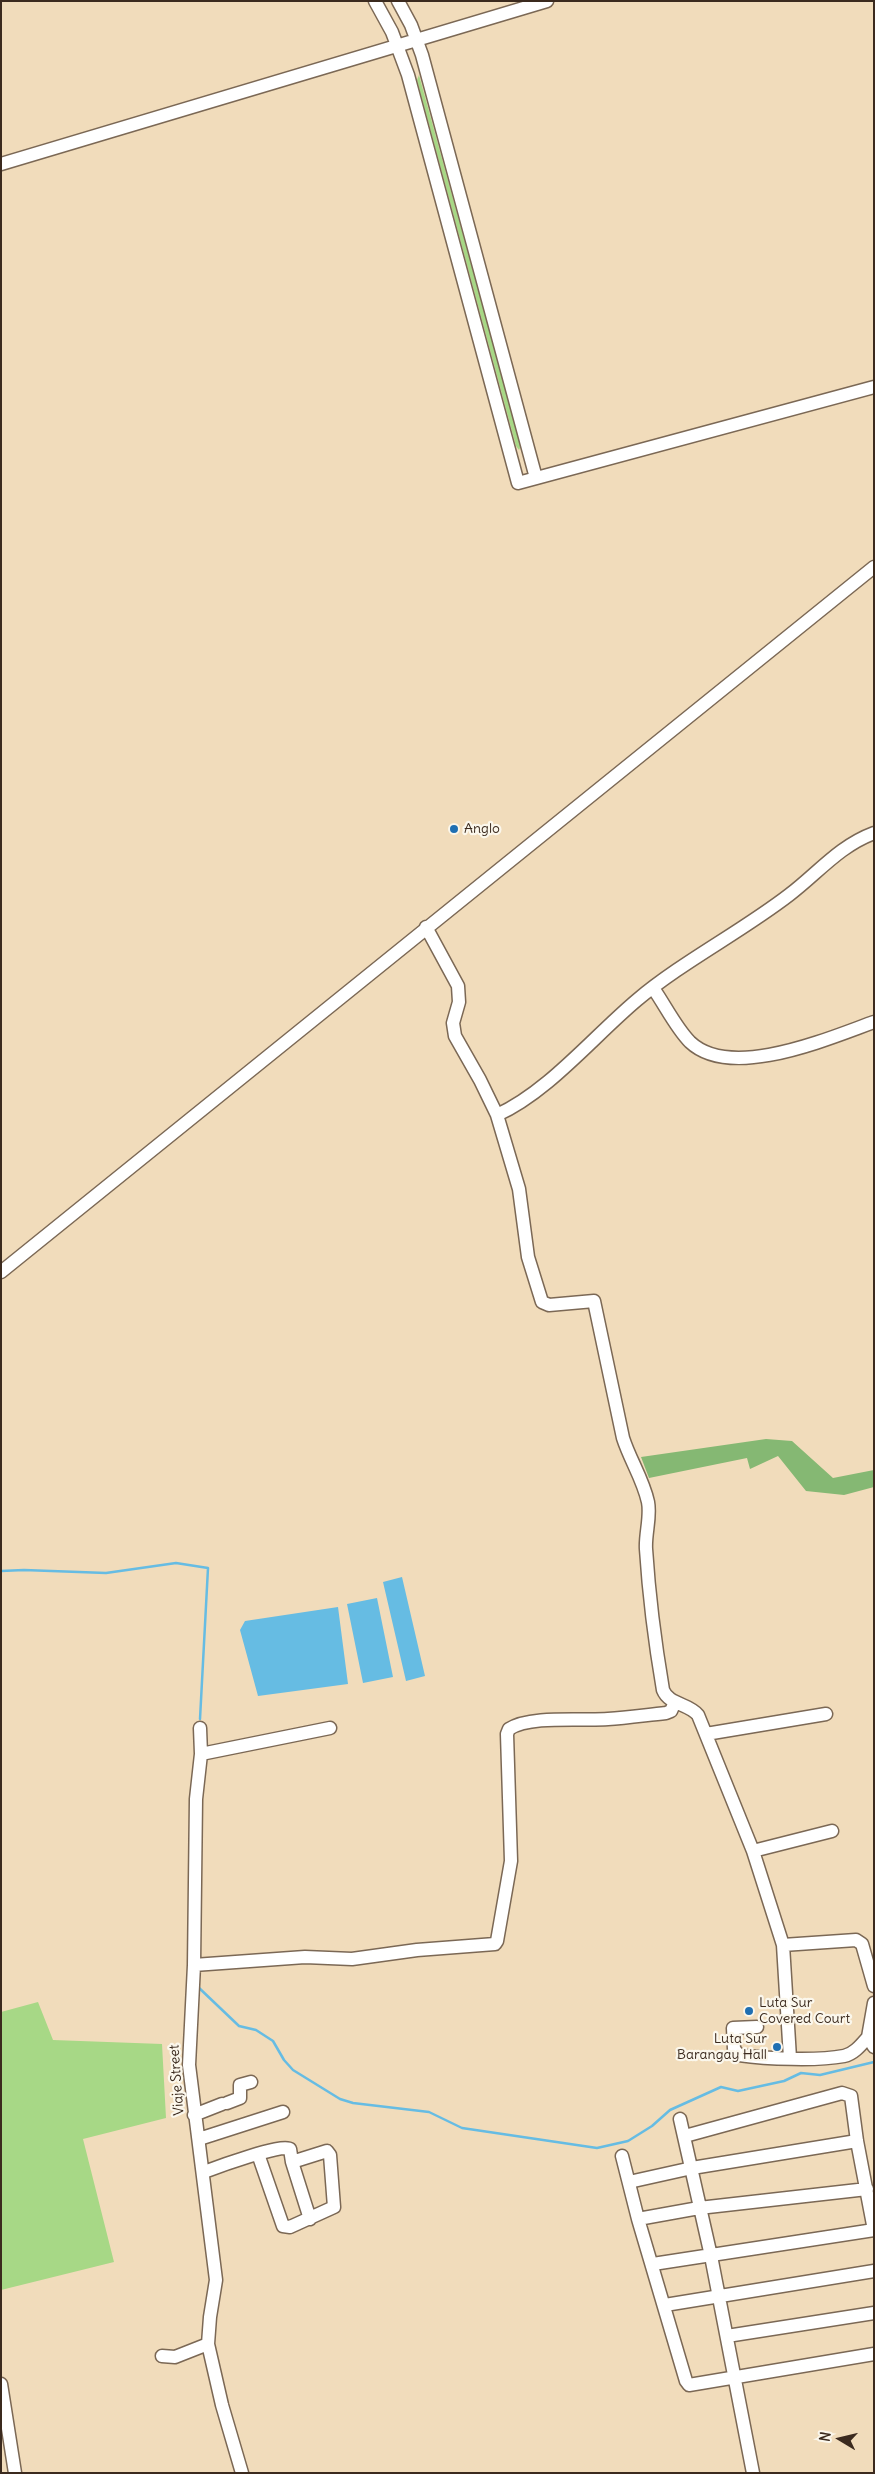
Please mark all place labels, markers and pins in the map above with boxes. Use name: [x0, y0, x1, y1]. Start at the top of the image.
place label: Anglo: [464, 821, 500, 837]
marker: Anglo: [448, 823, 460, 835]
place label: Luta Sur Covered Court: [759, 1995, 850, 2028]
marker: Luta Sur Covered Court: [743, 2005, 755, 2017]
place label: Luta Sur Barangay Hall: [677, 2031, 767, 2064]
marker: Luta Sur Barangay Hall: [771, 2041, 783, 2053]

